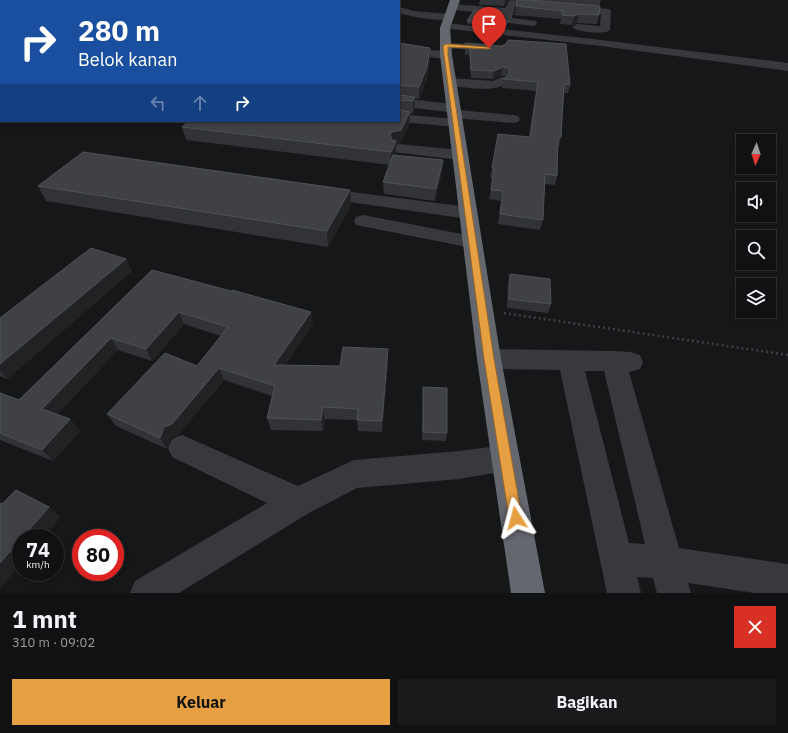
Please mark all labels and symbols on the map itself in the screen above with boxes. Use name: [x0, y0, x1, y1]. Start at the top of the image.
pin: [472, 7.0, 506, 48]
north arrow: [736, 134, 776, 174]
position arrow: [495, 497, 537, 539]
speed limit sign: 80: [72, 529, 124, 581]

